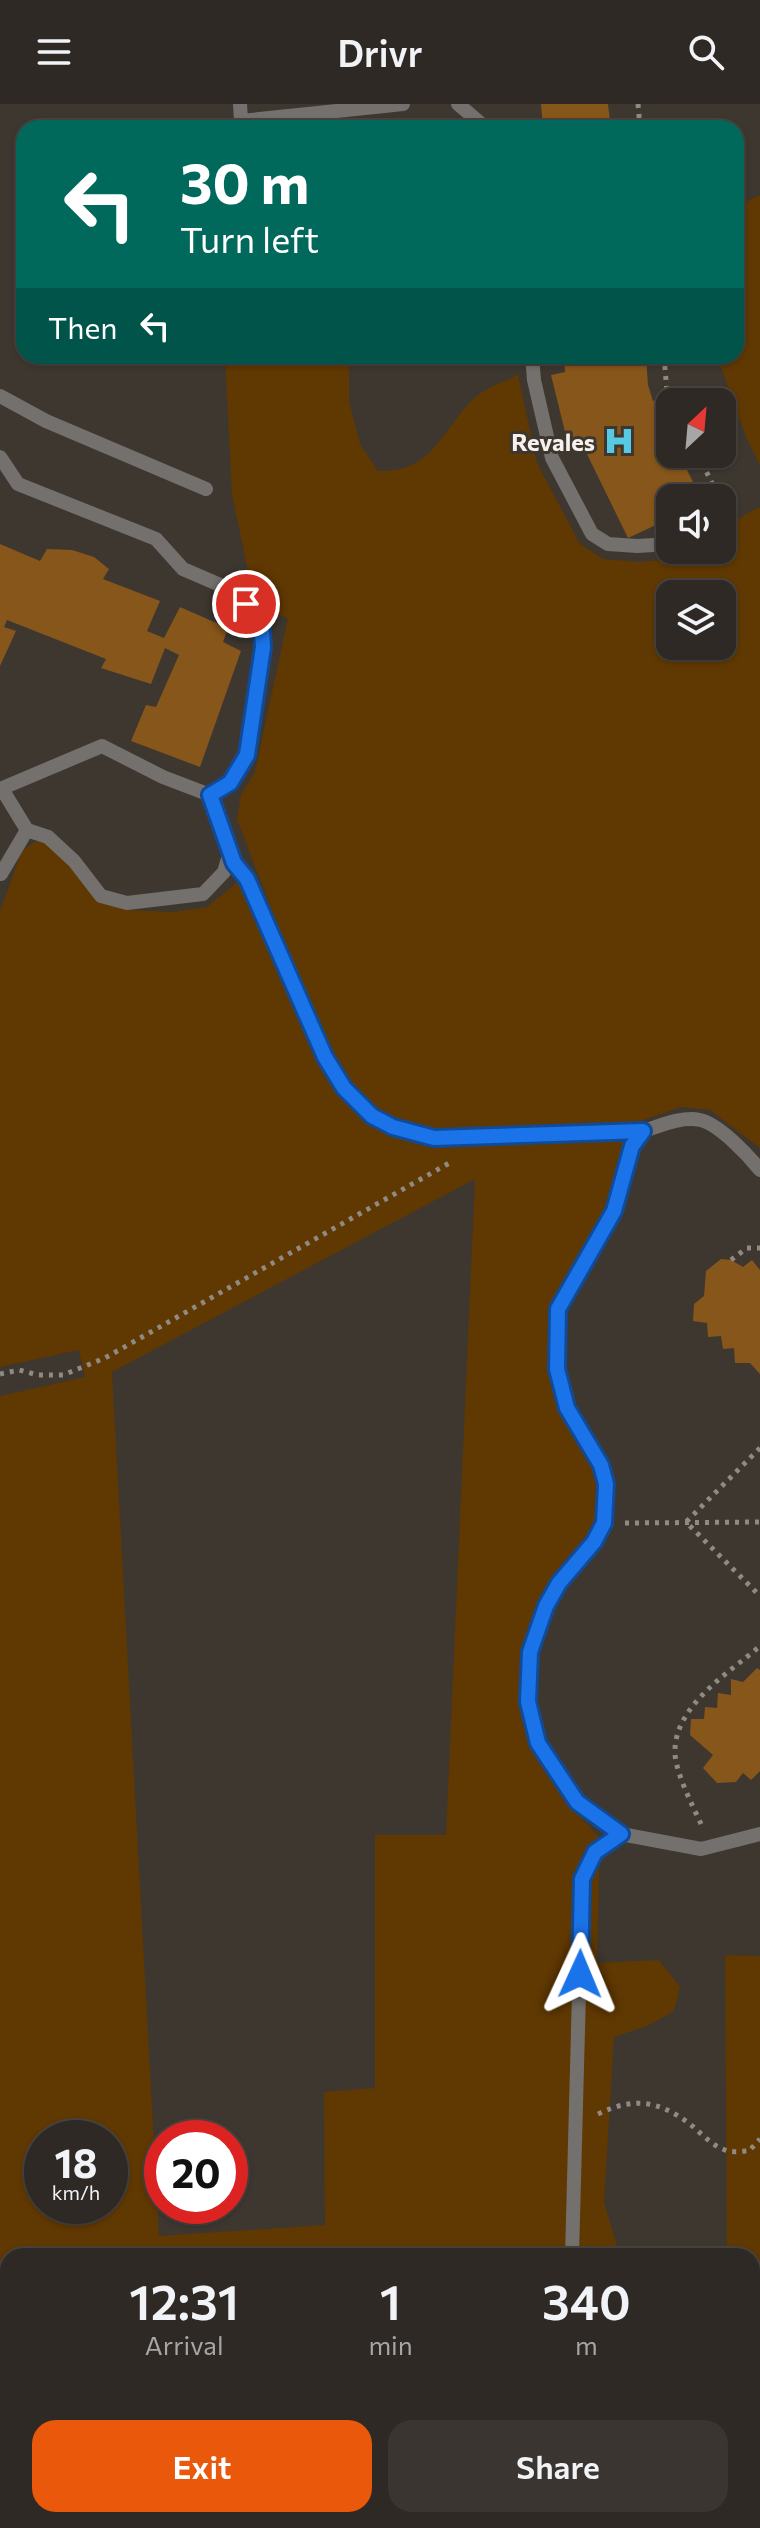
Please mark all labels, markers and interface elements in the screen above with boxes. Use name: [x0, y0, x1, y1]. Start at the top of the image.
icon: menu: [32, 30, 76, 74]
text: Drivr: [338, 30, 422, 74]
icon: search: [684, 30, 728, 74]
text: 30 m: [180, 147, 309, 216]
icon: left: [48, 152, 152, 256]
text: Turn left: [180, 216, 319, 260]
icon: left: [133, 304, 177, 348]
text: Then: [48, 308, 117, 345]
north arrow: [656, 388, 736, 468]
map controls: [656, 388, 736, 660]
hospital icon: Revales: [602, 424, 636, 458]
place label: Revales: [511, 427, 595, 456]
button: sound: [656, 484, 736, 564]
pin: [212, 570, 280, 638]
button: layers: [656, 580, 736, 660]
icon: arrive: [224, 582, 268, 626]
position arrow: [538, 1932, 622, 2016]
speed limit sign: 20: [144, 2120, 248, 2224]
text: 18: [55, 2137, 97, 2186]
text: km/h: [52, 2180, 100, 2204]
text: 12:31: [129, 2271, 239, 2330]
text: 1: [380, 2271, 401, 2330]
text: 340: [542, 2271, 631, 2330]
text: Arrival: [145, 2329, 224, 2360]
text: min: [368, 2329, 413, 2360]
text: m: [575, 2329, 598, 2360]
button: Exit: [32, 2420, 372, 2512]
button: Share: [388, 2420, 728, 2512]

